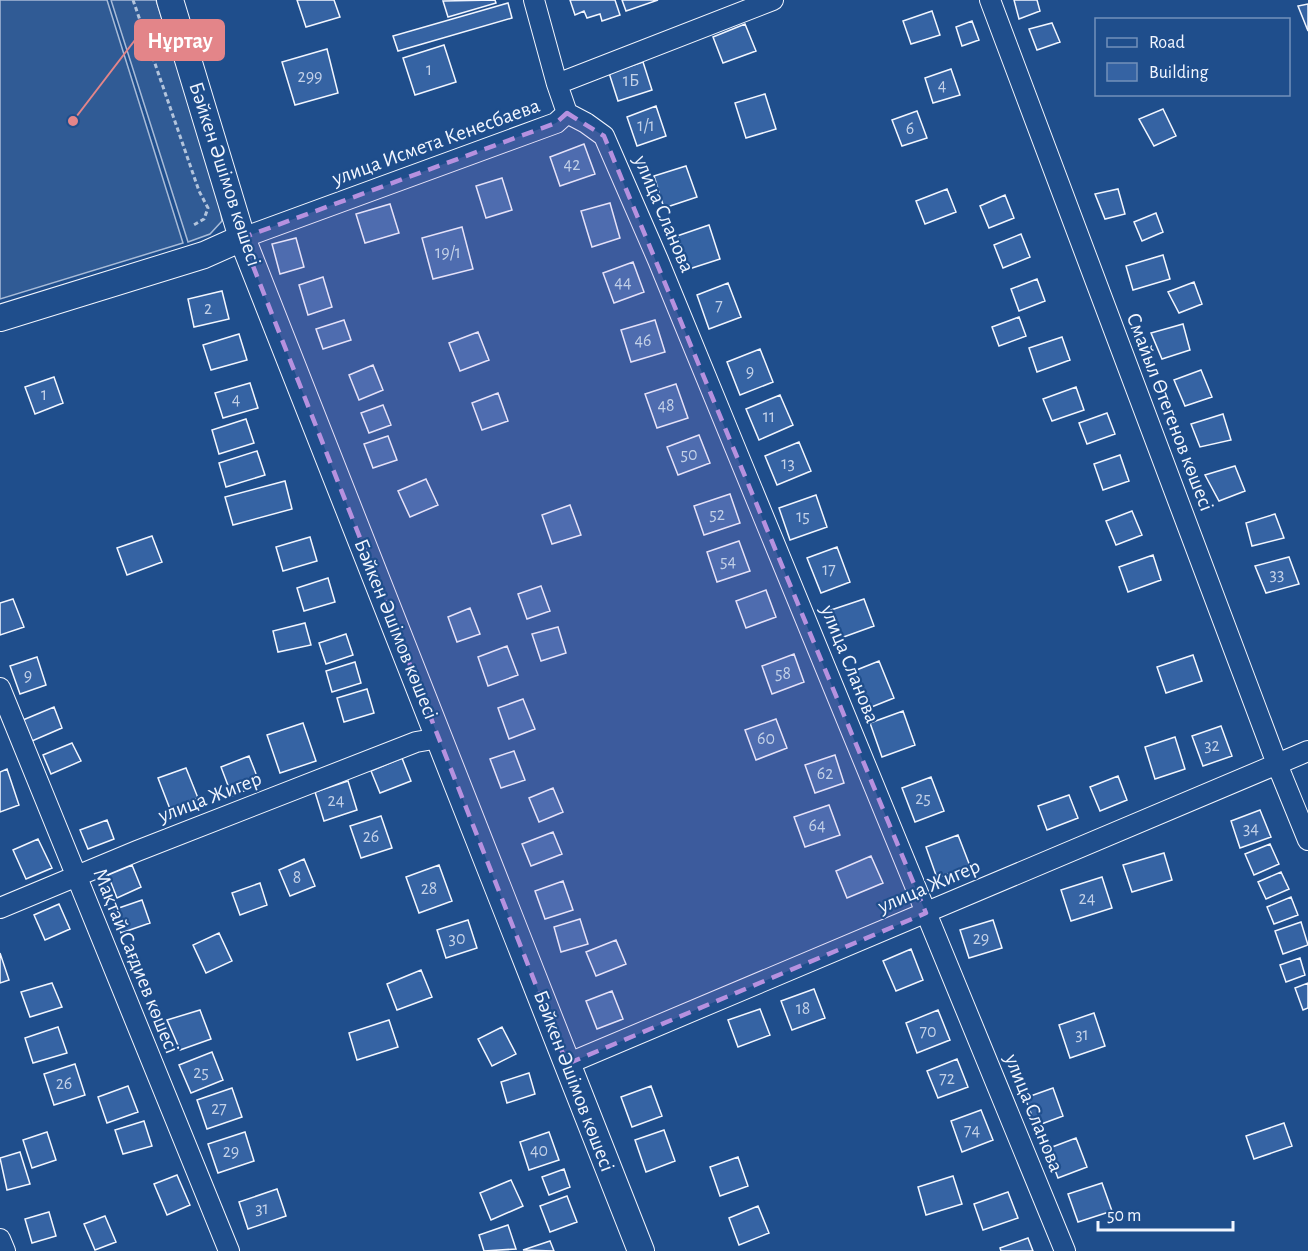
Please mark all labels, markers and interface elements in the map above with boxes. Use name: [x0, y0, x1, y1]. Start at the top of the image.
legend: [1095, 18, 1290, 96]
callout: Нұртау: [135, 20, 224, 60]
text: Нұртау: [147, 30, 213, 53]
text: Road: [1149, 34, 1185, 52]
house number: 1: [426, 61, 432, 79]
text: Building: [1149, 64, 1209, 82]
house number: 299: [297, 68, 323, 86]
house number: 1Б: [623, 72, 639, 90]
house number: 4: [938, 77, 947, 95]
street label: Бәйкен Әшімов көшесі: [185, 79, 265, 269]
street label: улица Исмета Кенесбаева: [328, 95, 543, 190]
house number: 1/1: [637, 117, 655, 135]
house number: 6: [906, 120, 914, 138]
street label: улица Сланова: [630, 151, 698, 276]
house number: 42: [564, 156, 580, 174]
house number: 19/1: [435, 244, 461, 262]
house number: 44: [614, 274, 632, 292]
house number: 7: [715, 297, 723, 315]
house number: 2: [204, 300, 212, 318]
street label: Смайыл Өтегенов көшесі: [1122, 310, 1218, 514]
house number: 46: [634, 332, 652, 350]
house number: 9: [746, 363, 754, 381]
house number: 1: [41, 386, 47, 404]
house number: 4: [232, 391, 241, 409]
house number: 48: [657, 397, 675, 415]
house number: 11: [763, 408, 775, 426]
house number: 50: [680, 446, 698, 464]
house number: 13: [781, 455, 795, 473]
house number: 52: [709, 506, 725, 524]
house number: 15: [796, 508, 810, 526]
street label: Бәйкен Әшімов көшесі: [350, 536, 442, 722]
house number: 54: [720, 553, 736, 571]
house number: 17: [822, 561, 836, 579]
house number: 33: [1270, 566, 1284, 584]
street label: улица Сланова: [816, 601, 883, 726]
house number: 58: [775, 665, 791, 683]
house number: 9: [24, 667, 32, 685]
house number: 60: [757, 730, 775, 748]
house number: 32: [1204, 737, 1220, 755]
house number: 62: [817, 765, 833, 783]
street label: улица Жигер: [155, 768, 264, 827]
house number: 25: [915, 790, 931, 808]
house number: 24: [328, 792, 345, 810]
house number: 64: [808, 817, 826, 835]
house number: 34: [1243, 820, 1259, 838]
house number: 26: [363, 828, 379, 846]
street label: улица Жигер: [874, 855, 983, 917]
street label: Мақтай Сағдиев көшесі: [89, 865, 183, 1057]
house number: 8: [293, 869, 301, 887]
house number: 28: [421, 880, 437, 898]
house number: 24: [1079, 890, 1096, 908]
house number: 30: [449, 930, 465, 948]
house number: 29: [973, 930, 989, 948]
street label: Бәйкен Әшімов көшесі: [530, 987, 618, 1175]
house number: 18: [796, 1000, 810, 1018]
house number: 70: [919, 1023, 937, 1041]
house number: 31: [1075, 1026, 1089, 1044]
street label: улица Сланова: [1000, 1050, 1067, 1175]
house number: 25: [193, 1064, 209, 1082]
house number: 72: [939, 1070, 955, 1088]
house number: 26: [56, 1075, 72, 1093]
house number: 27: [211, 1100, 227, 1118]
house number: 74: [964, 1122, 980, 1140]
house number: 40: [530, 1142, 548, 1160]
house number: 29: [223, 1143, 239, 1161]
scale bar: [1098, 1194, 1233, 1232]
house number: 31: [255, 1200, 269, 1218]
text: 50 m: [1107, 1207, 1141, 1225]

